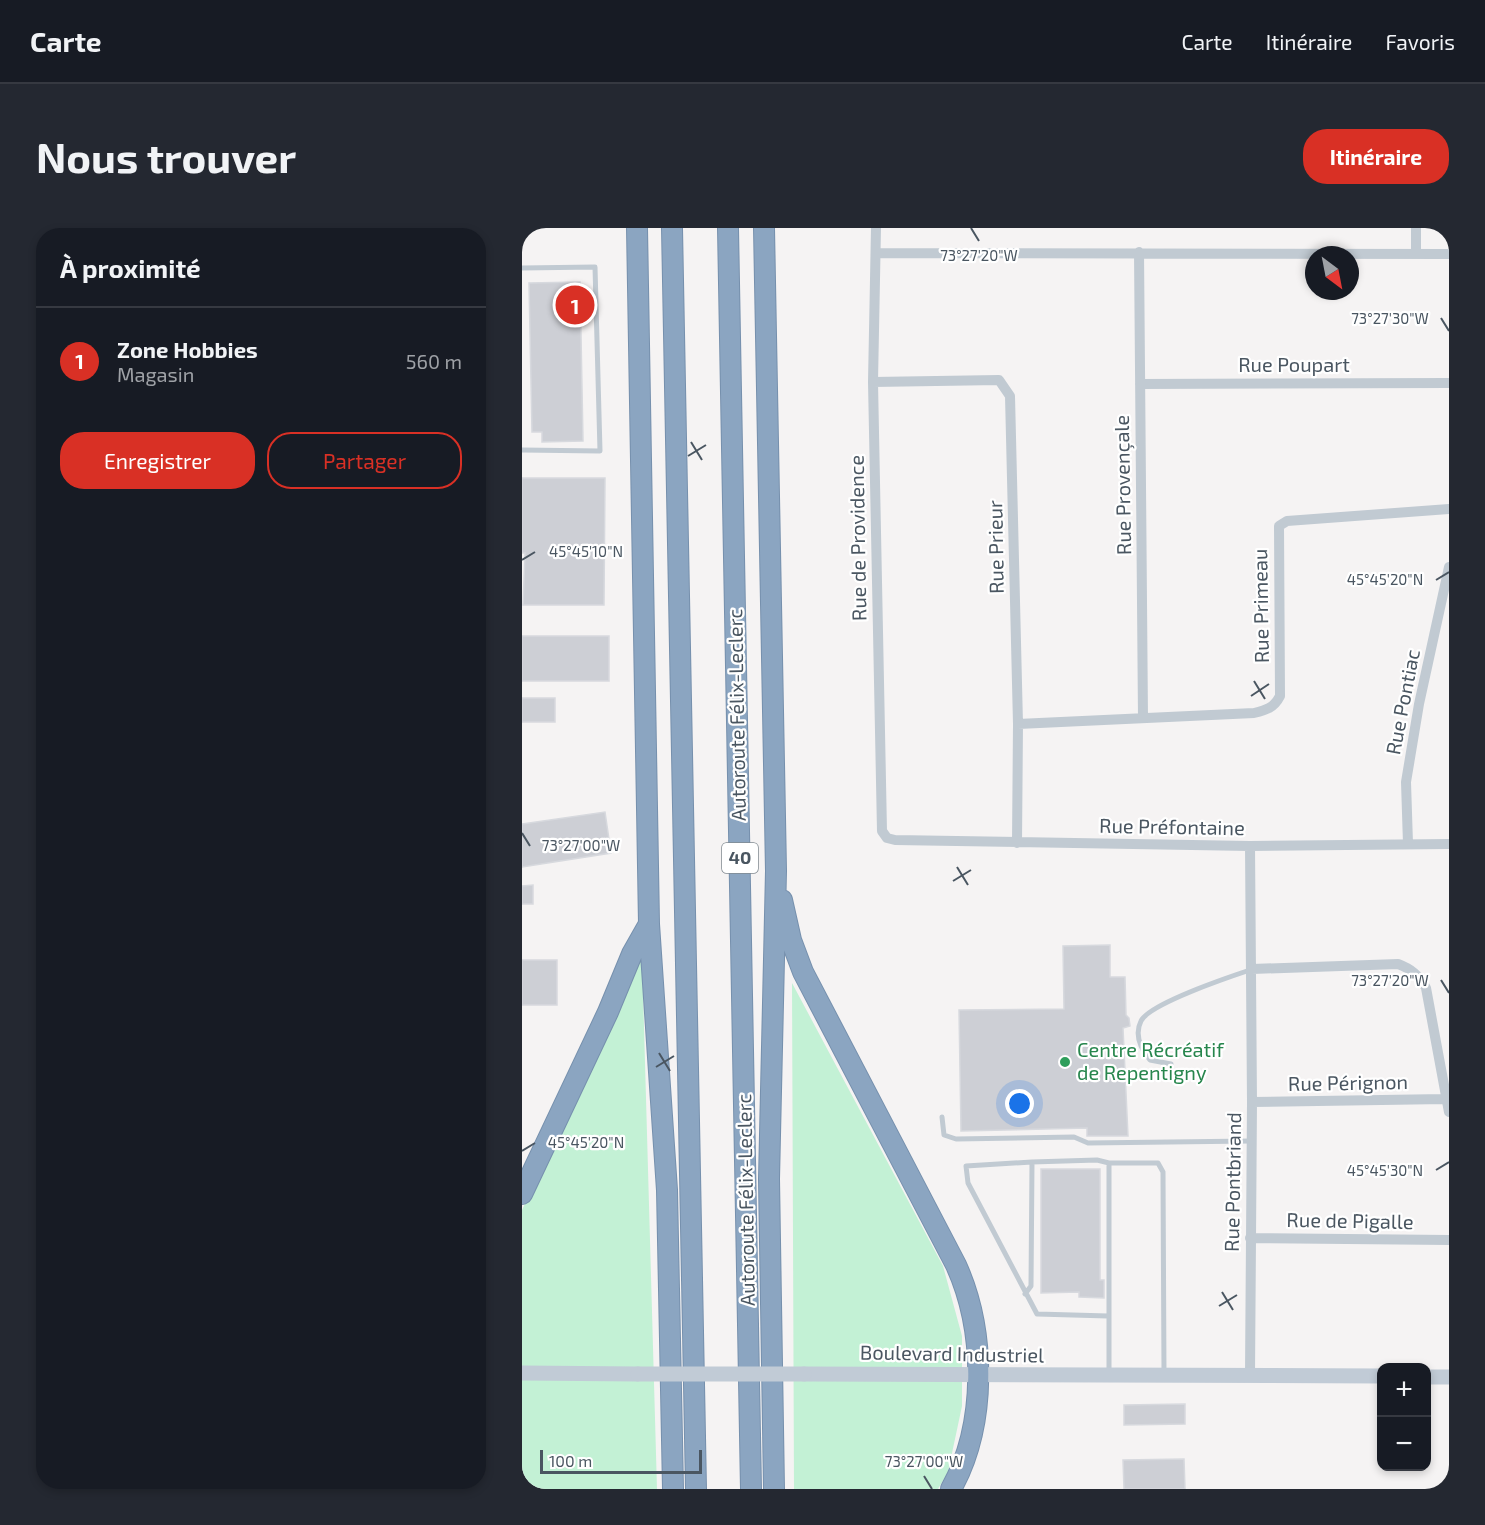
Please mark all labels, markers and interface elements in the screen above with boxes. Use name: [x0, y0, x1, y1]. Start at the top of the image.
text: Carte: [30, 24, 102, 58]
text: Carte: [1181, 29, 1233, 54]
text: Itinéraire: [1266, 29, 1352, 54]
text: Favoris: [1385, 29, 1455, 54]
button: Itinéraire: [1303, 129, 1449, 184]
text: Nous trouver: [36, 131, 296, 181]
text: 73°27'20"W: [940, 246, 1018, 264]
north arrow: [1305, 246, 1359, 300]
text: À proximité: [60, 252, 201, 283]
pin: 1: [556, 282, 594, 328]
text: 73°27'30"W: [1351, 309, 1429, 327]
text: Zone Hobbies: [117, 336, 258, 362]
text: 1: [75, 349, 84, 373]
text: 560 m: [406, 349, 462, 373]
street label: Rue Poupart: [1238, 352, 1350, 376]
text: Magasin: [117, 362, 194, 386]
street label: Rue Provençale: [1109, 415, 1136, 555]
button: Enregistrer: [60, 432, 255, 489]
button: Partager: [267, 432, 462, 489]
street label: Rue de Providence: [844, 455, 870, 621]
street label: Rue Prieur: [982, 500, 1008, 594]
text: 45°45'10"N: [549, 542, 623, 560]
street label: Rue Primeau: [1247, 549, 1273, 663]
text: 45°45'20"N: [1347, 570, 1423, 588]
street label: Autoroute Félix-Leclerc: [722, 608, 750, 821]
street label: Rue Pontiac: [1380, 647, 1424, 757]
street label: Rue Préfontaine: [1099, 813, 1245, 839]
text: 73°27'00"W: [542, 836, 620, 854]
road number: 40: [722, 843, 758, 873]
text: 73°27'20"W: [1351, 971, 1429, 989]
place label: Centre Récréatif de Repentigny: [1077, 1037, 1224, 1084]
marker: Centre Récréatif de Repentigny: [1058, 1055, 1072, 1069]
street label: Rue Pérignon: [1288, 1069, 1408, 1095]
your location: [1005, 1089, 1034, 1118]
street label: Autoroute Félix-Leclerc: [731, 1093, 759, 1306]
street label: Rue Pontbriand: [1219, 1112, 1245, 1252]
text: 45°45'20"N: [548, 1133, 624, 1151]
text: 45°45'30"N: [1347, 1161, 1423, 1179]
street label: Rue de Pigalle: [1286, 1207, 1414, 1233]
street label: Boulevard Industriel: [860, 1339, 1044, 1367]
map controls: [1377, 1363, 1431, 1471]
button: +: [1377, 1363, 1431, 1417]
button: −: [1377, 1417, 1431, 1471]
scale bar: [540, 1447, 702, 1474]
text: 100 m: [549, 1451, 592, 1470]
text: 73°27'00"W: [885, 1452, 963, 1470]

